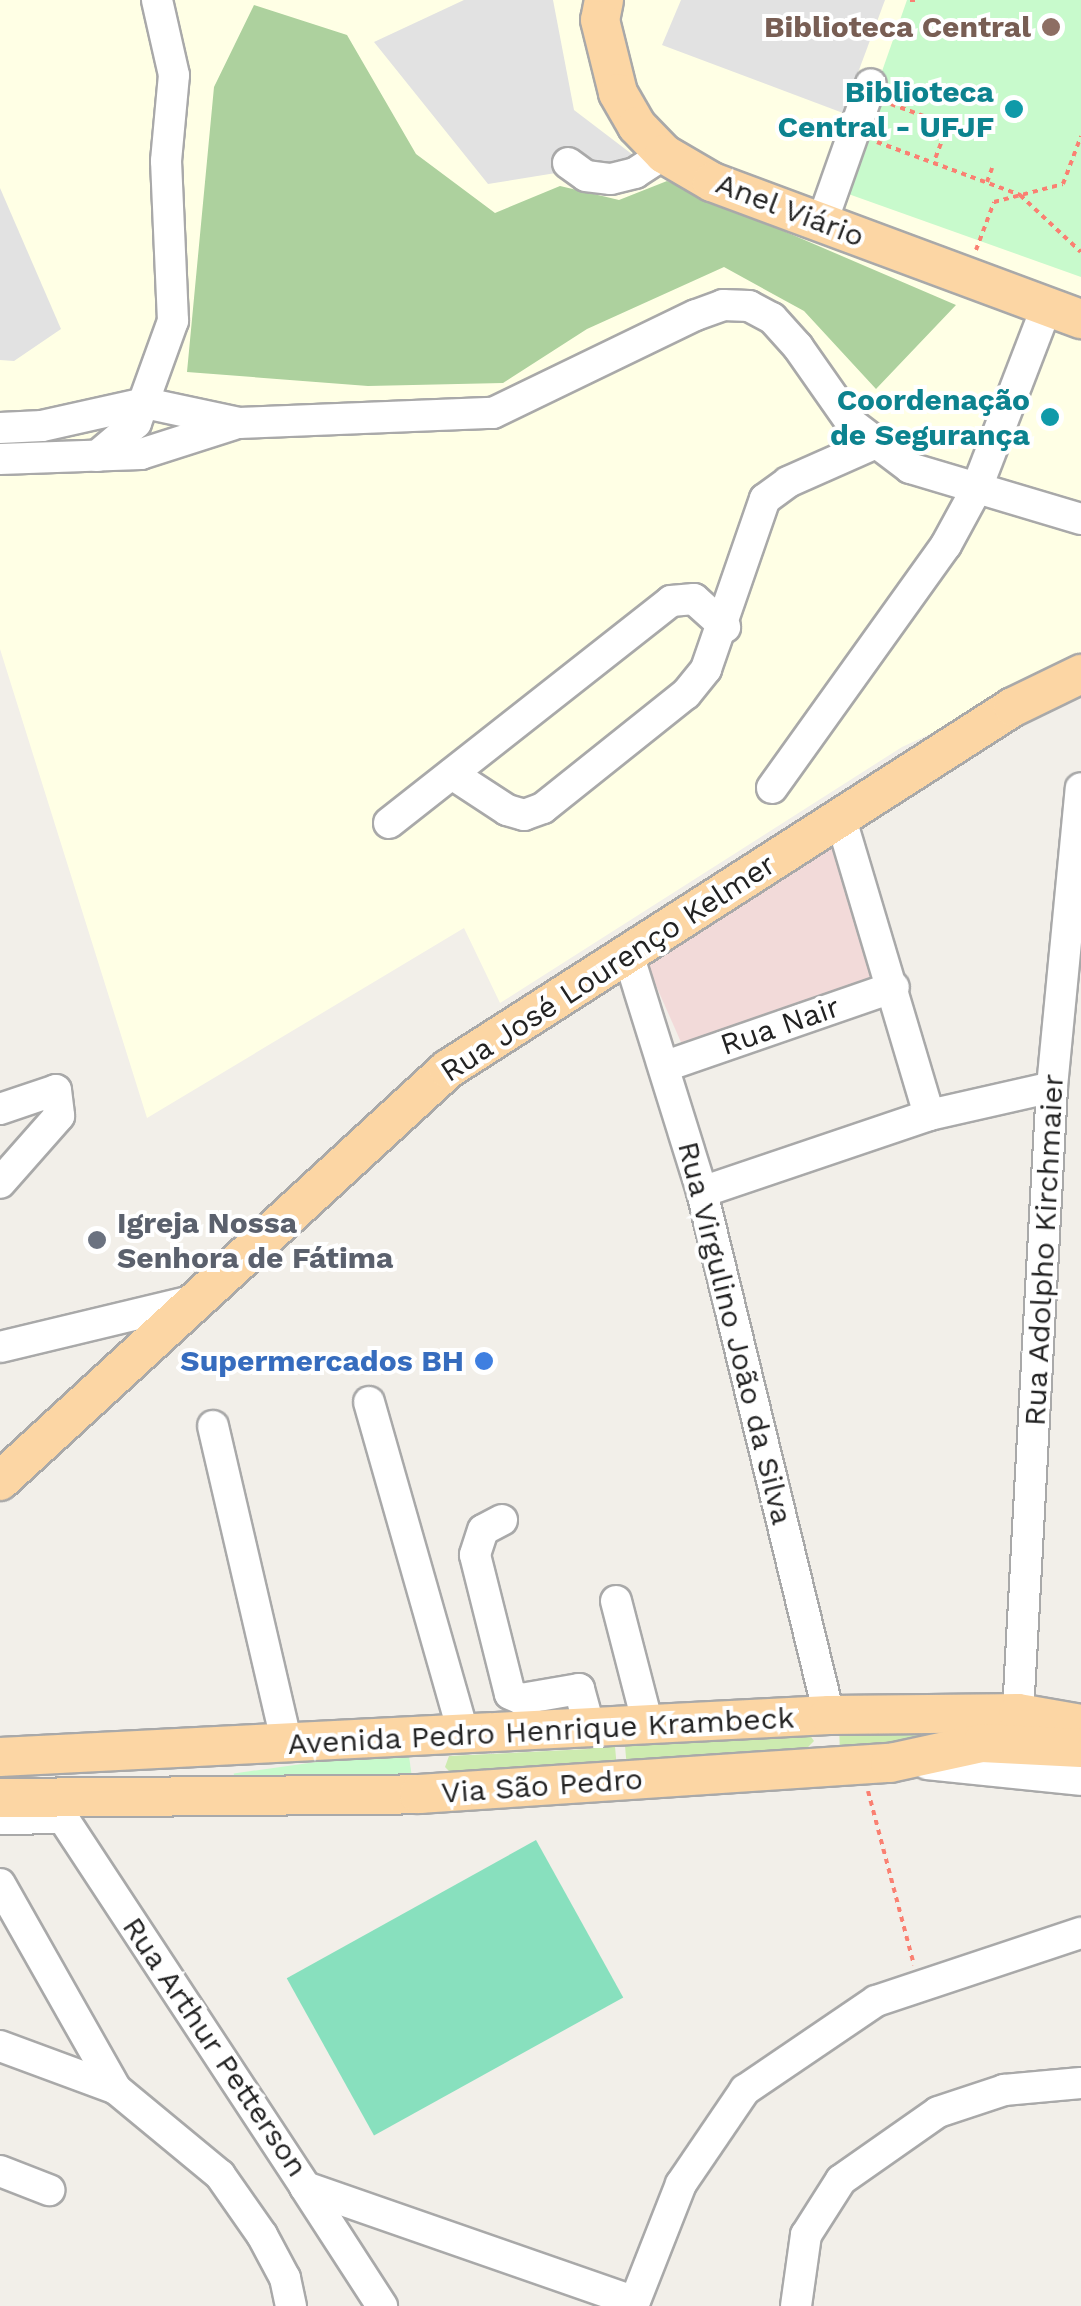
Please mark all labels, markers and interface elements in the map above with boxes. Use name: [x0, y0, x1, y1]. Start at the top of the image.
place label: Biblioteca Central: [764, 9, 1031, 45]
marker: Biblioteca Central: [1040, 16, 1062, 38]
place label: Biblioteca Central - UFJF: [777, 74, 994, 144]
marker: Biblioteca Central - UFJF: [1003, 98, 1025, 120]
street label: Anel Viário: [710, 165, 870, 255]
place label: Coordenação de Segurança: [830, 382, 1030, 452]
marker: Coordenação de Segurança: [1039, 406, 1061, 428]
street label: Rua José Lourenço Kelmer: [433, 846, 783, 1090]
street label: Rua Nair: [715, 989, 845, 1063]
street label: Rua Adolpho Kirchmaier: [1017, 1072, 1071, 1428]
street label: Rua Virgulino João da Silva: [670, 1136, 800, 1530]
place label: Igreja Nossa Senhora de Fátima: [117, 1205, 394, 1276]
marker: Igreja Nossa Senhora de Fátima: [86, 1229, 108, 1251]
place label: Supermercados BH: [180, 1343, 464, 1379]
marker: Supermercados BH: [473, 1350, 495, 1372]
street label: Avenida Pedro Henrique Krambeck: [286, 1700, 796, 1762]
street label: Via São Pedro: [440, 1761, 644, 1811]
street label: Rua Arthur Petterson: [114, 1909, 316, 2185]

